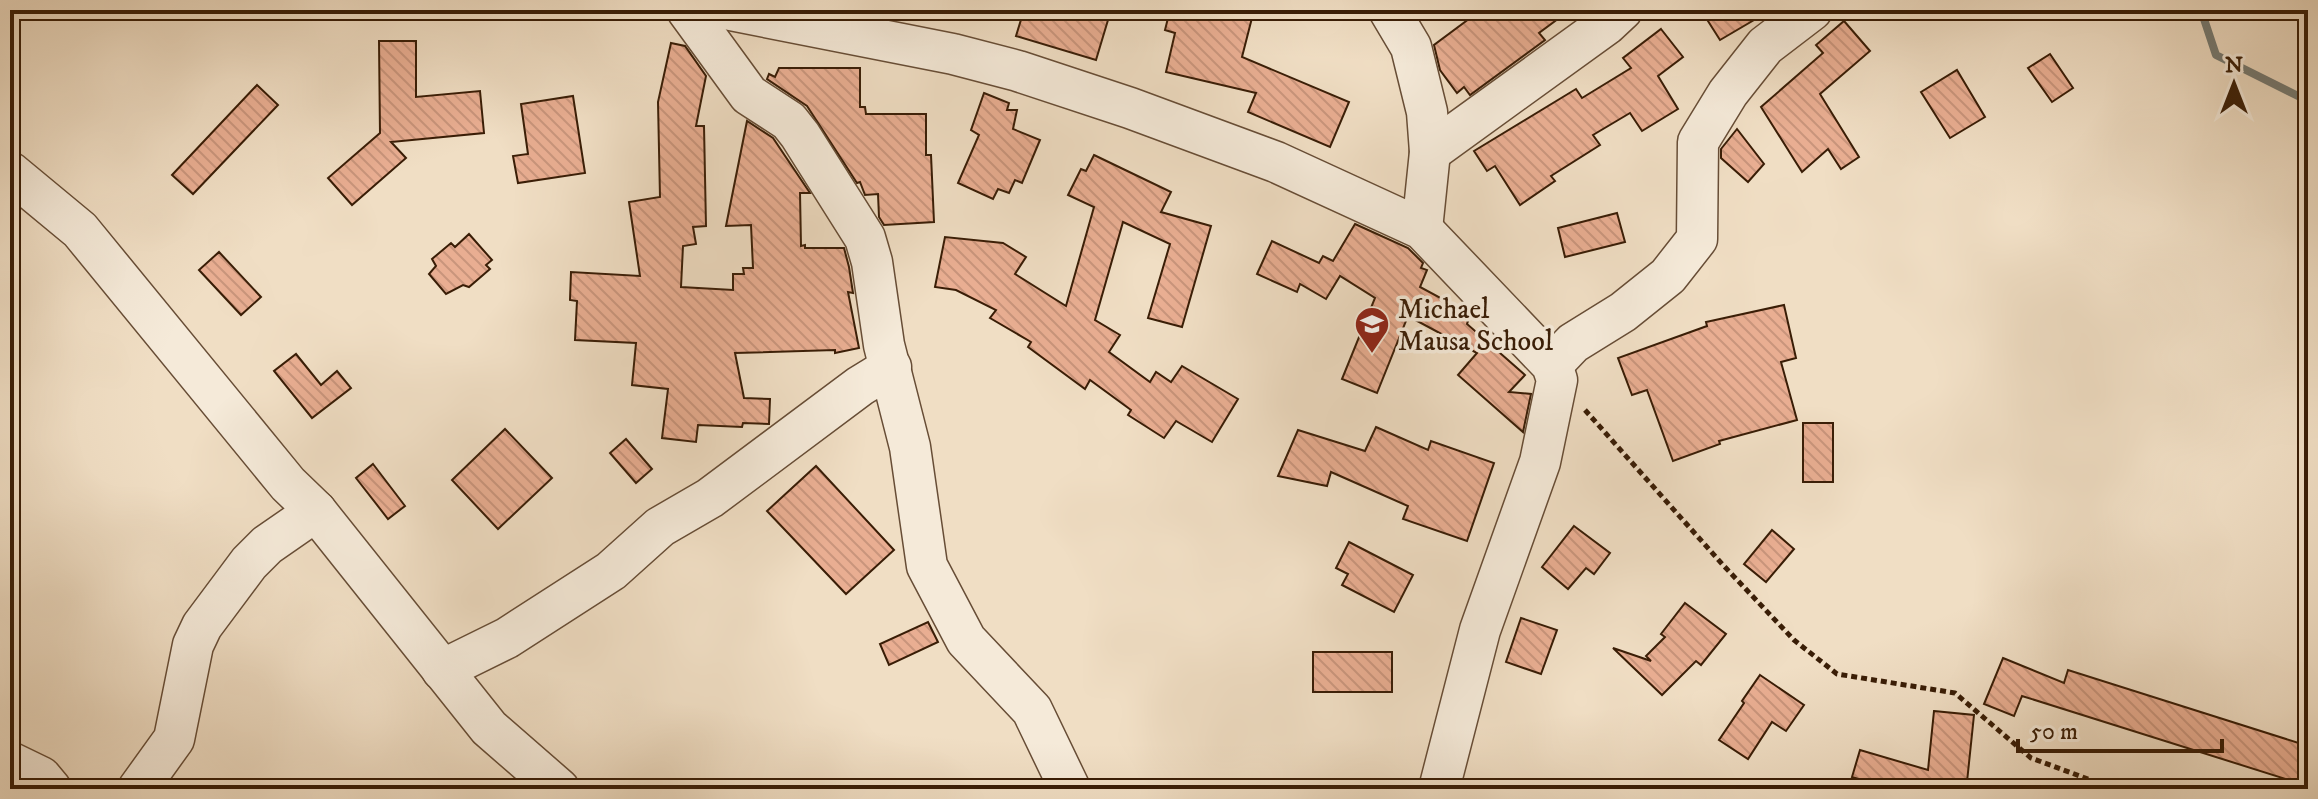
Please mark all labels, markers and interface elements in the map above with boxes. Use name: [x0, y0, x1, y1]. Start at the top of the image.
north arrow: [2194, 44, 2274, 124]
text: N: [2225, 52, 2243, 79]
place label: Michael Mausa School: [1398, 292, 1554, 359]
school or university icon: Michael Mausa School: [1353, 305, 1391, 355]
scale bar: [2018, 703, 2222, 753]
text: 50 m: [2030, 717, 2078, 747]

